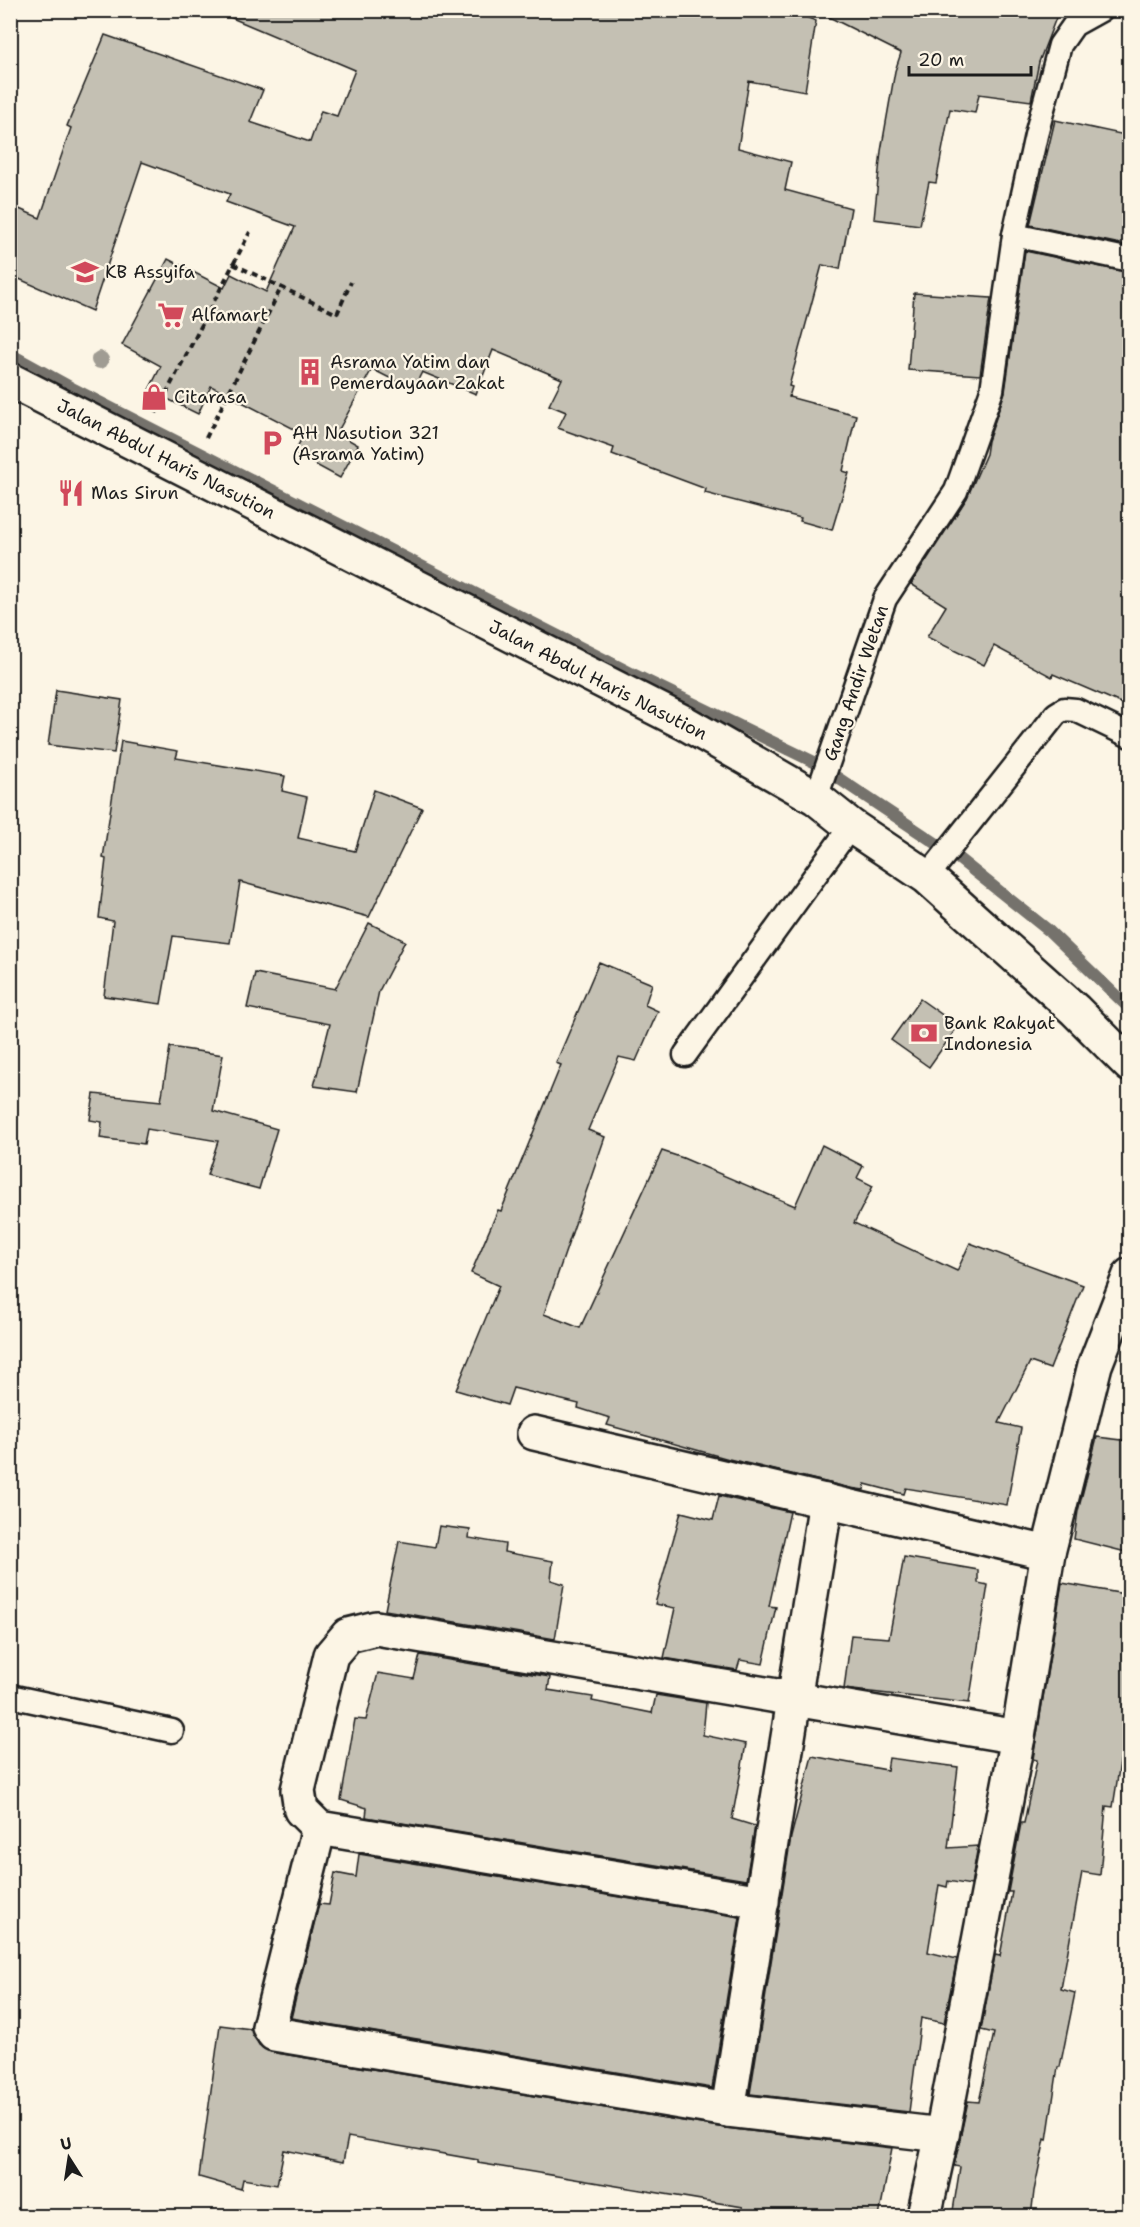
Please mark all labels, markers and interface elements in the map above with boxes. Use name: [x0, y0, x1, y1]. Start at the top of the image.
scale bar: [909, 39, 1030, 77]
text: 20 m: [918, 48, 964, 72]
school or university icon: KB Assyifa: [70, 257, 100, 287]
place label: KB Assyifa: [105, 260, 195, 284]
supermarket icon: Alfamart: [156, 300, 186, 330]
place label: Alfamart: [191, 303, 269, 327]
place label: Asrama Yatim dan Pemerdayaan Zakat: [330, 350, 505, 395]
building icon: Asrama Yatim dan Pemerdayaan Zakat: [295, 357, 325, 387]
shop icon: Citarasa: [139, 382, 169, 412]
place label: Citarasa: [174, 385, 247, 409]
street label: Jalan Abdul Haris Nasution: [53, 393, 279, 525]
place label: AH Nasution 321 (Asrama Yatim): [292, 421, 439, 466]
parking icon: AH Nasution 321 (Asrama Yatim): [257, 428, 287, 458]
restaurant icon: Mas Sirun: [56, 478, 86, 508]
place label: Mas Sirun: [91, 481, 179, 505]
street label: Gang Andir Wetan: [818, 602, 894, 764]
street label: Jalan Abdul Haris Nasution: [485, 614, 711, 746]
place label: Bank Rakyat Indonesia: [944, 1011, 1055, 1056]
bank icon: Bank Rakyat Indonesia: [909, 1018, 939, 1048]
north arrow: [39, 2128, 99, 2188]
text: U: [58, 2132, 74, 2155]

